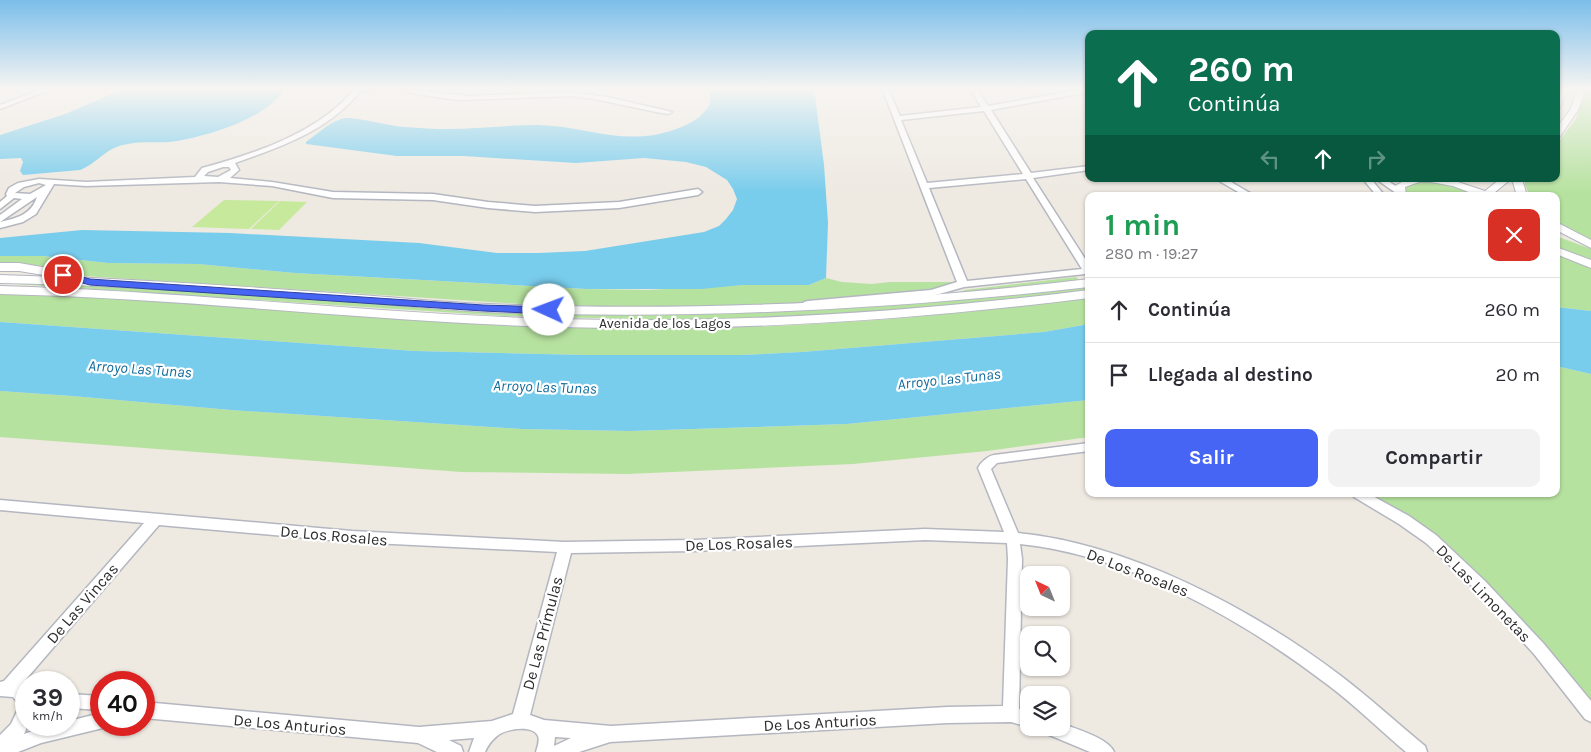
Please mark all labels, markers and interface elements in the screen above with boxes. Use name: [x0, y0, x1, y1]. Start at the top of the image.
text: 260 m: [1188, 49, 1295, 90]
icon: ahead: [1105, 50, 1170, 115]
text: Continúa: [1188, 91, 1280, 117]
icon: left: [1256, 145, 1284, 173]
icon: ahead: [1309, 145, 1337, 173]
icon: right: [1362, 145, 1390, 173]
text: 1 min: [1105, 207, 1180, 243]
button: close: [1488, 209, 1540, 261]
text: 280 m · 19:27: [1105, 244, 1198, 263]
pin: [42, 254, 84, 296]
icon: arrive: [49, 261, 77, 289]
position arrow: [522, 283, 574, 335]
icon: ahead: [1105, 296, 1133, 324]
text: Continúa: [1148, 299, 1231, 321]
text: 260 m: [1485, 299, 1540, 321]
street label: Avenida de los Lagos: [599, 315, 731, 332]
water label: Arroyo Las Tunas: [88, 356, 192, 382]
icon: arrive: [1105, 361, 1133, 389]
text: Llegada al destino: [1148, 364, 1313, 386]
text: 20 m: [1495, 364, 1540, 386]
water label: Arroyo Las Tunas: [897, 365, 1001, 393]
water label: Arroyo Las Tunas: [493, 376, 597, 398]
button: Salir: [1105, 429, 1318, 487]
button: Compartir: [1328, 429, 1540, 487]
street label: De Los Rosales: [279, 521, 389, 550]
street label: De Los Rosales: [685, 532, 793, 555]
street label: De Las Limonetas: [1432, 541, 1535, 646]
street label: De Los Rosales: [1084, 544, 1192, 601]
street label: De Las Vincas: [42, 559, 122, 647]
north arrow: [1020, 566, 1070, 616]
map controls: [1020, 566, 1070, 736]
street label: De Las Prímulas: [518, 574, 567, 692]
button: search: [1020, 626, 1070, 676]
speed limit sign: 40: [90, 671, 155, 736]
text: 39: [32, 683, 63, 712]
button: layers: [1020, 686, 1070, 736]
text: km/h: [32, 709, 63, 723]
street label: De Los Anturios: [233, 710, 347, 739]
street label: De Los Anturios: [763, 710, 877, 735]

